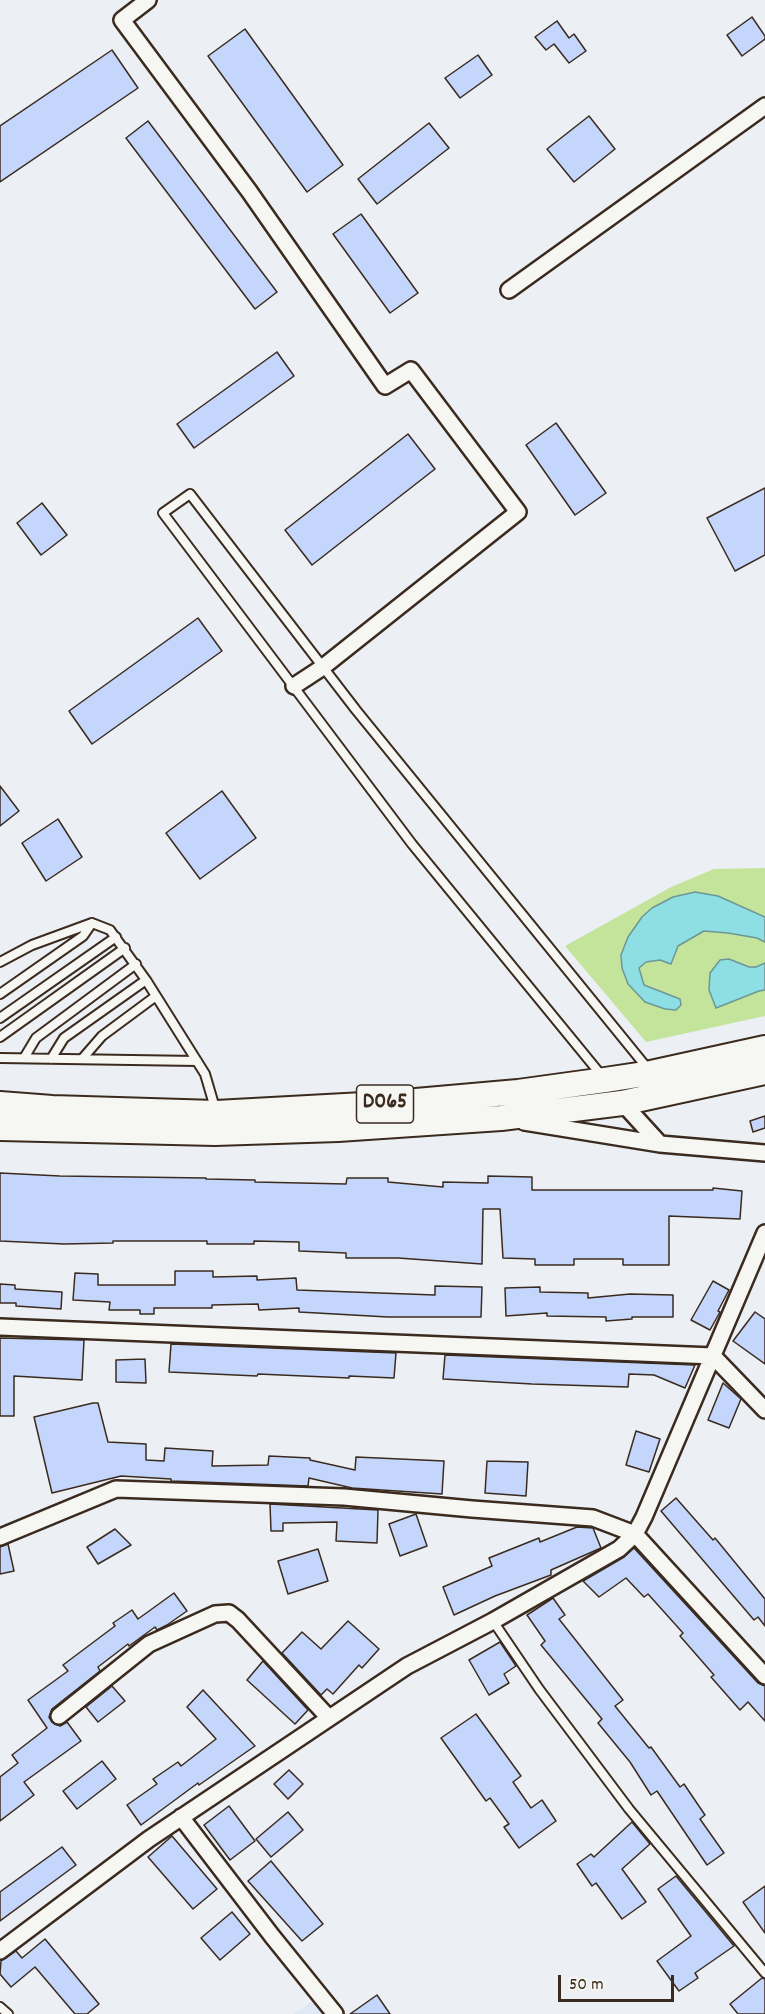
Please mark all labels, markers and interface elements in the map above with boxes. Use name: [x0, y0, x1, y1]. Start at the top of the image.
road number: D065: [356, 1085, 414, 1123]
scale bar: [561, 1963, 676, 2001]
text: 50 m: [569, 1973, 604, 1998]

